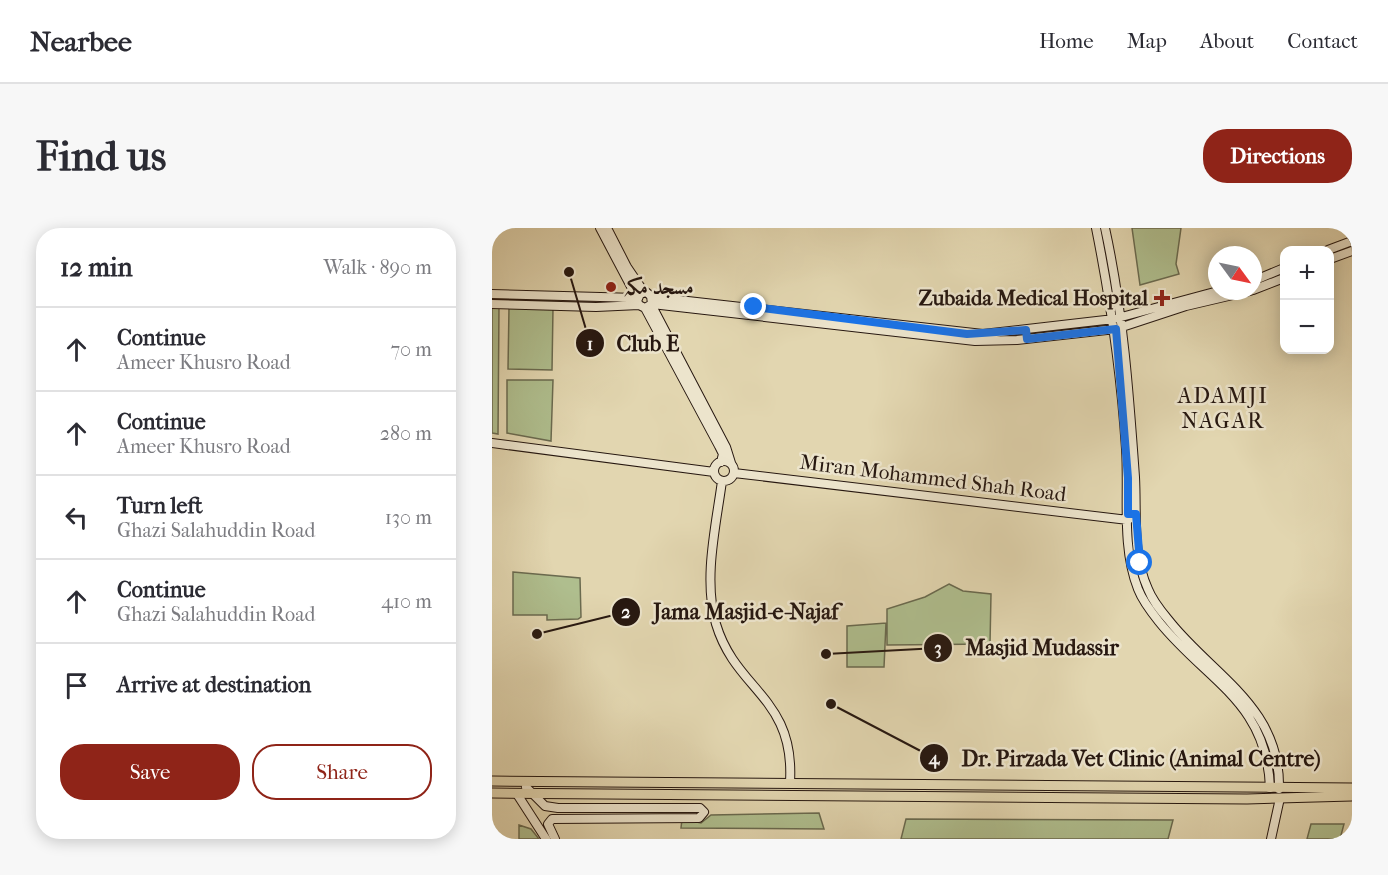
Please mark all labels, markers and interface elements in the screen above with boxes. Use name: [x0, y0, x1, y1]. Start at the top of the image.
text: Nearbee: [30, 25, 132, 58]
text: Home: [1039, 29, 1094, 53]
text: Map: [1127, 29, 1167, 53]
text: About: [1200, 29, 1254, 53]
text: Contact: [1287, 29, 1358, 53]
button: Directions: [1203, 129, 1352, 183]
text: Find us: [36, 132, 166, 181]
north arrow: [1208, 246, 1262, 300]
map controls: [1280, 246, 1334, 354]
button: +: [1280, 246, 1334, 300]
text: 12 min: [60, 252, 133, 283]
text: Walk · 890 m: [324, 256, 432, 279]
place label: مسجد مکہ: [623, 275, 694, 299]
marker: مسجد مکہ: [604, 280, 618, 294]
place label: Zubaida Medical Hospital: [918, 286, 1148, 310]
marker: Zubaida Medical Hospital: [1153, 289, 1171, 307]
route end: [740, 293, 766, 319]
button: −: [1280, 300, 1334, 354]
callout: Club E: [575, 323, 692, 363]
text: Continue: [117, 325, 206, 351]
text: Club E: [617, 331, 680, 357]
icon: ahead: [60, 333, 93, 366]
text: 1: [587, 334, 593, 355]
text: 70 m: [390, 338, 432, 361]
text: Ameer Khusro Road: [117, 351, 291, 374]
district label: ADAMJI NAGAR: [1177, 383, 1268, 434]
text: Continue: [117, 409, 206, 435]
icon: ahead: [60, 417, 93, 450]
text: 280 m: [380, 422, 432, 445]
text: Ameer Khusro Road: [117, 435, 291, 458]
street label: Miran Mohammed Shah Road: [798, 450, 1068, 506]
text: Turn left: [117, 493, 203, 519]
icon: left: [60, 501, 93, 534]
text: 130 m: [385, 506, 432, 529]
text: Ghazi Salahuddin Road: [117, 519, 315, 542]
route start: [1126, 549, 1152, 575]
text: Continue: [117, 577, 206, 603]
icon: ahead: [60, 585, 93, 618]
text: 410 m: [381, 590, 432, 613]
callout: Jama Masjid-e-Najaf: [611, 592, 850, 632]
text: Jama Masjid-e-Najaf: [651, 599, 843, 625]
text: 2: [621, 602, 631, 623]
text: Ghazi Salahuddin Road: [117, 603, 315, 626]
callout: Masjid Mudassir: [923, 628, 1131, 668]
text: Masjid Mudassir: [964, 635, 1119, 661]
text: 3: [934, 638, 942, 659]
icon: arrive: [60, 669, 93, 702]
text: Arrive at destination: [117, 672, 311, 698]
callout: Dr. Pirzada Vet Clinic (Animal Centre): [919, 738, 1332, 778]
button: Save: [60, 744, 240, 800]
button: Share: [252, 744, 432, 800]
text: Dr. Pirzada Vet Clinic (Animal Centre): [961, 746, 1321, 772]
text: 4: [928, 748, 941, 769]

